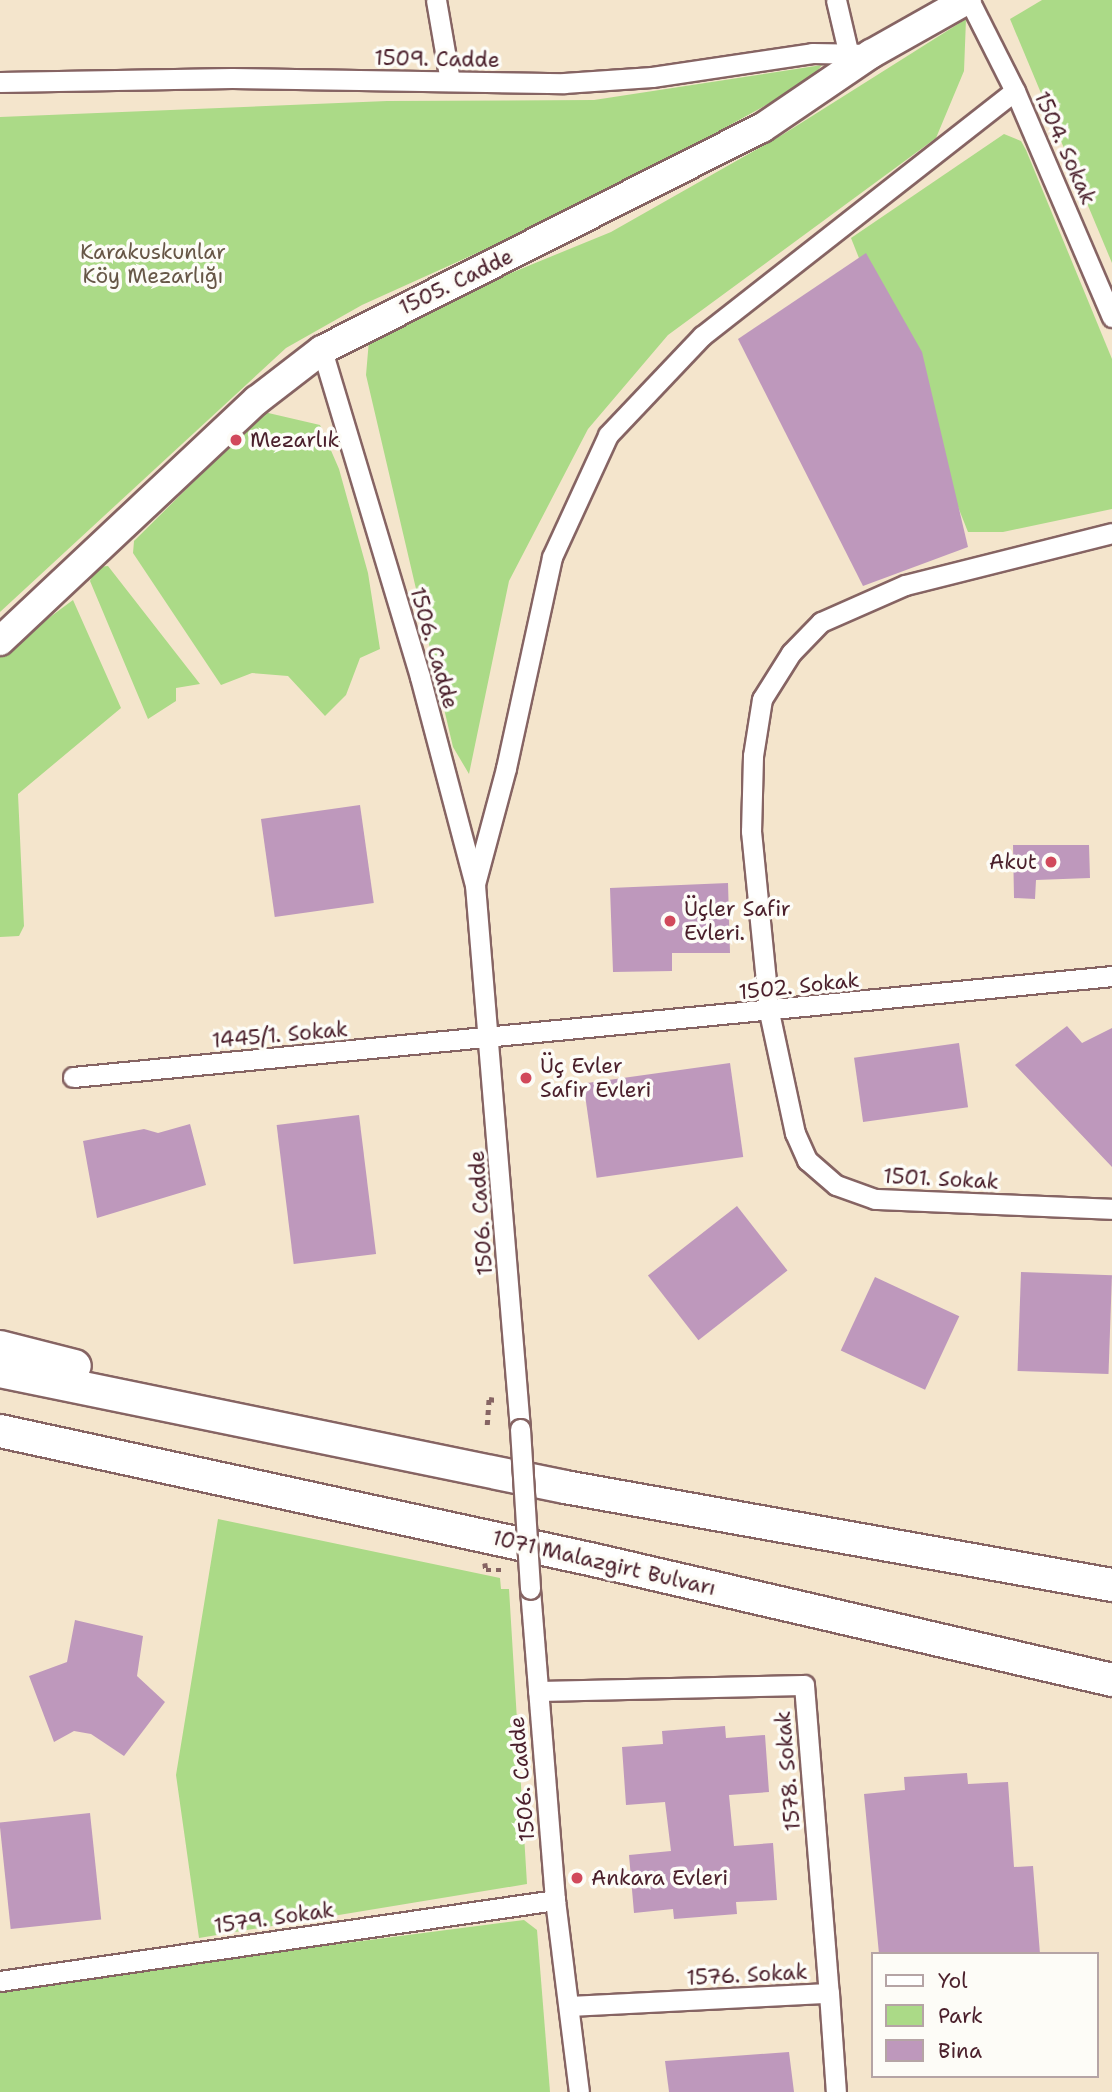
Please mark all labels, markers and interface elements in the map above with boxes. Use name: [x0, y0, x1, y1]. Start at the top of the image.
street label: 1509. Cadde: [374, 45, 500, 73]
street label: 1504. Sokak: [1029, 87, 1101, 209]
park label: Karakuskunlar Köy Mezarlığı: [80, 239, 226, 289]
street label: 1505. Cadde: [395, 244, 517, 320]
place label: Mezarlık: [250, 427, 340, 453]
marker: Mezarlık: [228, 432, 244, 448]
street label: 1506. Cadde: [405, 584, 463, 712]
place label: Akut: [989, 849, 1037, 875]
marker: Akut: [1043, 854, 1059, 870]
place label: Üçler Safir Evleri.: [684, 896, 791, 946]
marker: Üçler Safir Evleri.: [662, 913, 678, 929]
street label: 1502. Sokak: [737, 967, 861, 1005]
street label: 1445/1. Sokak: [211, 1017, 349, 1053]
place label: Üç Evler Safir Evleri: [540, 1053, 651, 1103]
marker: Üç Evler Safir Evleri: [518, 1070, 534, 1086]
street label: 1506. Cadde: [464, 1150, 498, 1276]
street label: 1501. Sokak: [883, 1163, 999, 1195]
street label: 1071 Malazgirt Bulvarı: [490, 1525, 718, 1601]
street label: 1578. Sokak: [770, 1710, 806, 1832]
street label: 1506. Cadde: [504, 1715, 540, 1843]
place label: Ankara Evleri: [591, 1865, 728, 1891]
marker: Ankara Evleri: [569, 1870, 585, 1886]
street label: 1579. Sokak: [212, 1897, 336, 1939]
legend: [870, 1952, 1098, 2078]
street label: 1576. Sokak: [686, 1959, 808, 1991]
text: Yol: [938, 1967, 968, 1995]
text: Park: [938, 2002, 983, 2030]
text: Bina: [938, 2037, 982, 2065]

